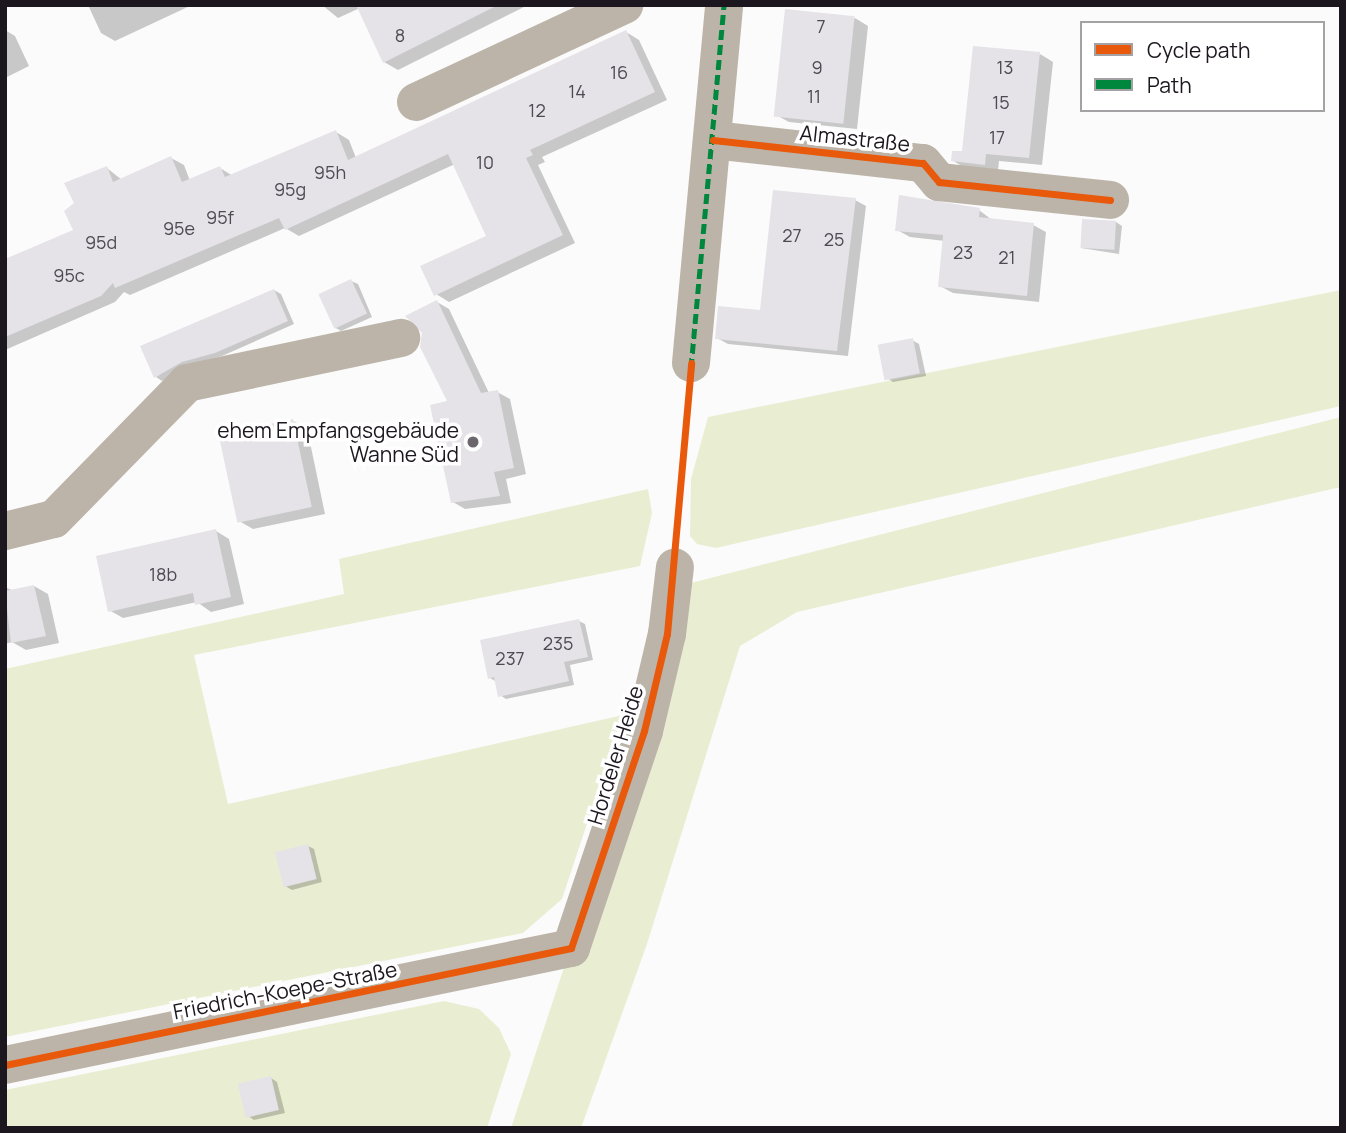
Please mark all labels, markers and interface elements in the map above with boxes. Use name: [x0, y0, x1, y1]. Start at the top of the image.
house number: 7: [816, 15, 826, 37]
legend: [1080, 21, 1325, 112]
house number: 8: [395, 24, 405, 46]
text: Cycle path: [1147, 36, 1250, 64]
house number: 9: [811, 56, 823, 78]
house number: 13: [997, 56, 1013, 78]
house number: 16: [610, 61, 628, 83]
text: Path: [1147, 71, 1192, 99]
house number: 14: [568, 80, 586, 102]
house number: 11: [807, 85, 821, 107]
house number: 15: [992, 91, 1010, 113]
house number: 12: [528, 99, 546, 121]
street label: Almastraße: [799, 120, 911, 156]
house number: 17: [989, 126, 1005, 148]
house number: 10: [476, 151, 494, 173]
house number: 95h: [314, 161, 346, 183]
house number: 95g: [274, 178, 306, 200]
house number: 95f: [206, 206, 234, 228]
house number: 95e: [163, 217, 195, 239]
house number: 27: [782, 224, 802, 246]
house number: 25: [824, 228, 844, 250]
house number: 95d: [85, 231, 117, 253]
house number: 23: [953, 241, 973, 263]
house number: 21: [998, 246, 1016, 268]
house number: 95c: [53, 264, 85, 286]
place label: ehem Empfangsgebäude Wanne Süd: [217, 417, 459, 467]
marker: ehem Empfangsgebäude Wanne Süd: [465, 434, 481, 450]
house number: 18b: [149, 563, 177, 585]
house number: 235: [543, 632, 573, 654]
house number: 237: [495, 647, 525, 669]
street label: Hordeler Heide: [582, 682, 648, 828]
street label: Friedrich-Koepe-Straße: [171, 956, 399, 1024]

